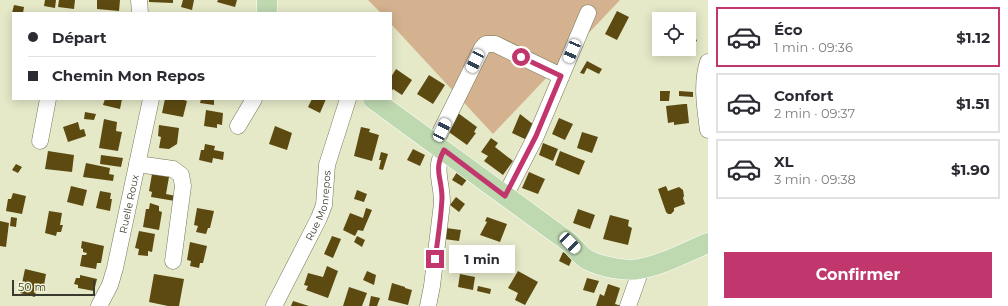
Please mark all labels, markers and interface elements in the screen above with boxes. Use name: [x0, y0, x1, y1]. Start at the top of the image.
map controls: [652, 12, 696, 56]
button: locate: [652, 12, 696, 56]
icon: car: [726, 19, 762, 55]
text: Éco: [774, 20, 803, 39]
text: Départ: [52, 28, 107, 47]
text: $1.12: [956, 28, 990, 47]
car: [562, 38, 582, 64]
text: 1 min · 09:36: [774, 39, 853, 55]
car: [464, 48, 486, 74]
route start: [512, 48, 530, 66]
text: Chemin Mon Repos: [52, 66, 205, 85]
icon: car: [726, 85, 762, 121]
text: Confort: [774, 86, 834, 105]
text: $1.51: [956, 94, 990, 113]
text: 2 min · 09:37: [774, 105, 855, 121]
car: [431, 117, 453, 143]
icon: car: [726, 151, 762, 187]
text: XL: [774, 152, 793, 171]
text: $1.90: [951, 160, 990, 179]
street label: Rue Monrepos: [302, 170, 333, 243]
text: 3 min · 09:38: [774, 171, 856, 187]
street label: Ruelle Roux: [116, 173, 141, 234]
car: [557, 230, 583, 256]
callout: 1 min: [449, 245, 515, 273]
route end: [426, 250, 444, 268]
text: 1 min: [464, 251, 500, 267]
button: Confirmer: [724, 252, 992, 298]
scale bar: [12, 278, 95, 297]
text: 50 m: [18, 280, 46, 294]

